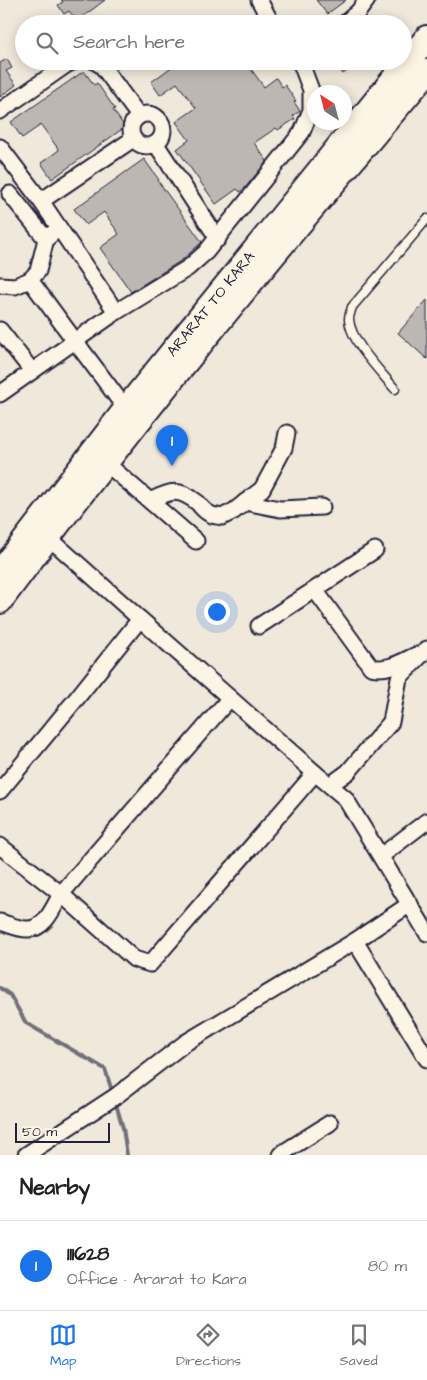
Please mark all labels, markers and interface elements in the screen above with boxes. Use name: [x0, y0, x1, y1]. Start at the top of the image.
search box: [15, 15, 412, 70]
icon: search: [33, 29, 61, 57]
text: Search here: [73, 29, 185, 56]
north arrow: [307, 85, 352, 130]
street label: ARARAT TO KARA: [162, 247, 260, 361]
pin: 1: [156, 425, 188, 466]
your location: [204, 599, 230, 625]
scale bar: [15, 1120, 110, 1143]
text: 50 m: [22, 1122, 57, 1142]
text: Nearby: [20, 1173, 90, 1202]
text: 111628: [67, 1241, 109, 1268]
text: 1: [35, 1255, 37, 1277]
text: 80 m: [368, 1255, 407, 1277]
text: Office · Ararat to Kara: [67, 1268, 247, 1290]
tab: Map: [49, 1321, 77, 1371]
tab: Directions: [176, 1321, 241, 1371]
tab: Saved: [340, 1321, 378, 1371]

